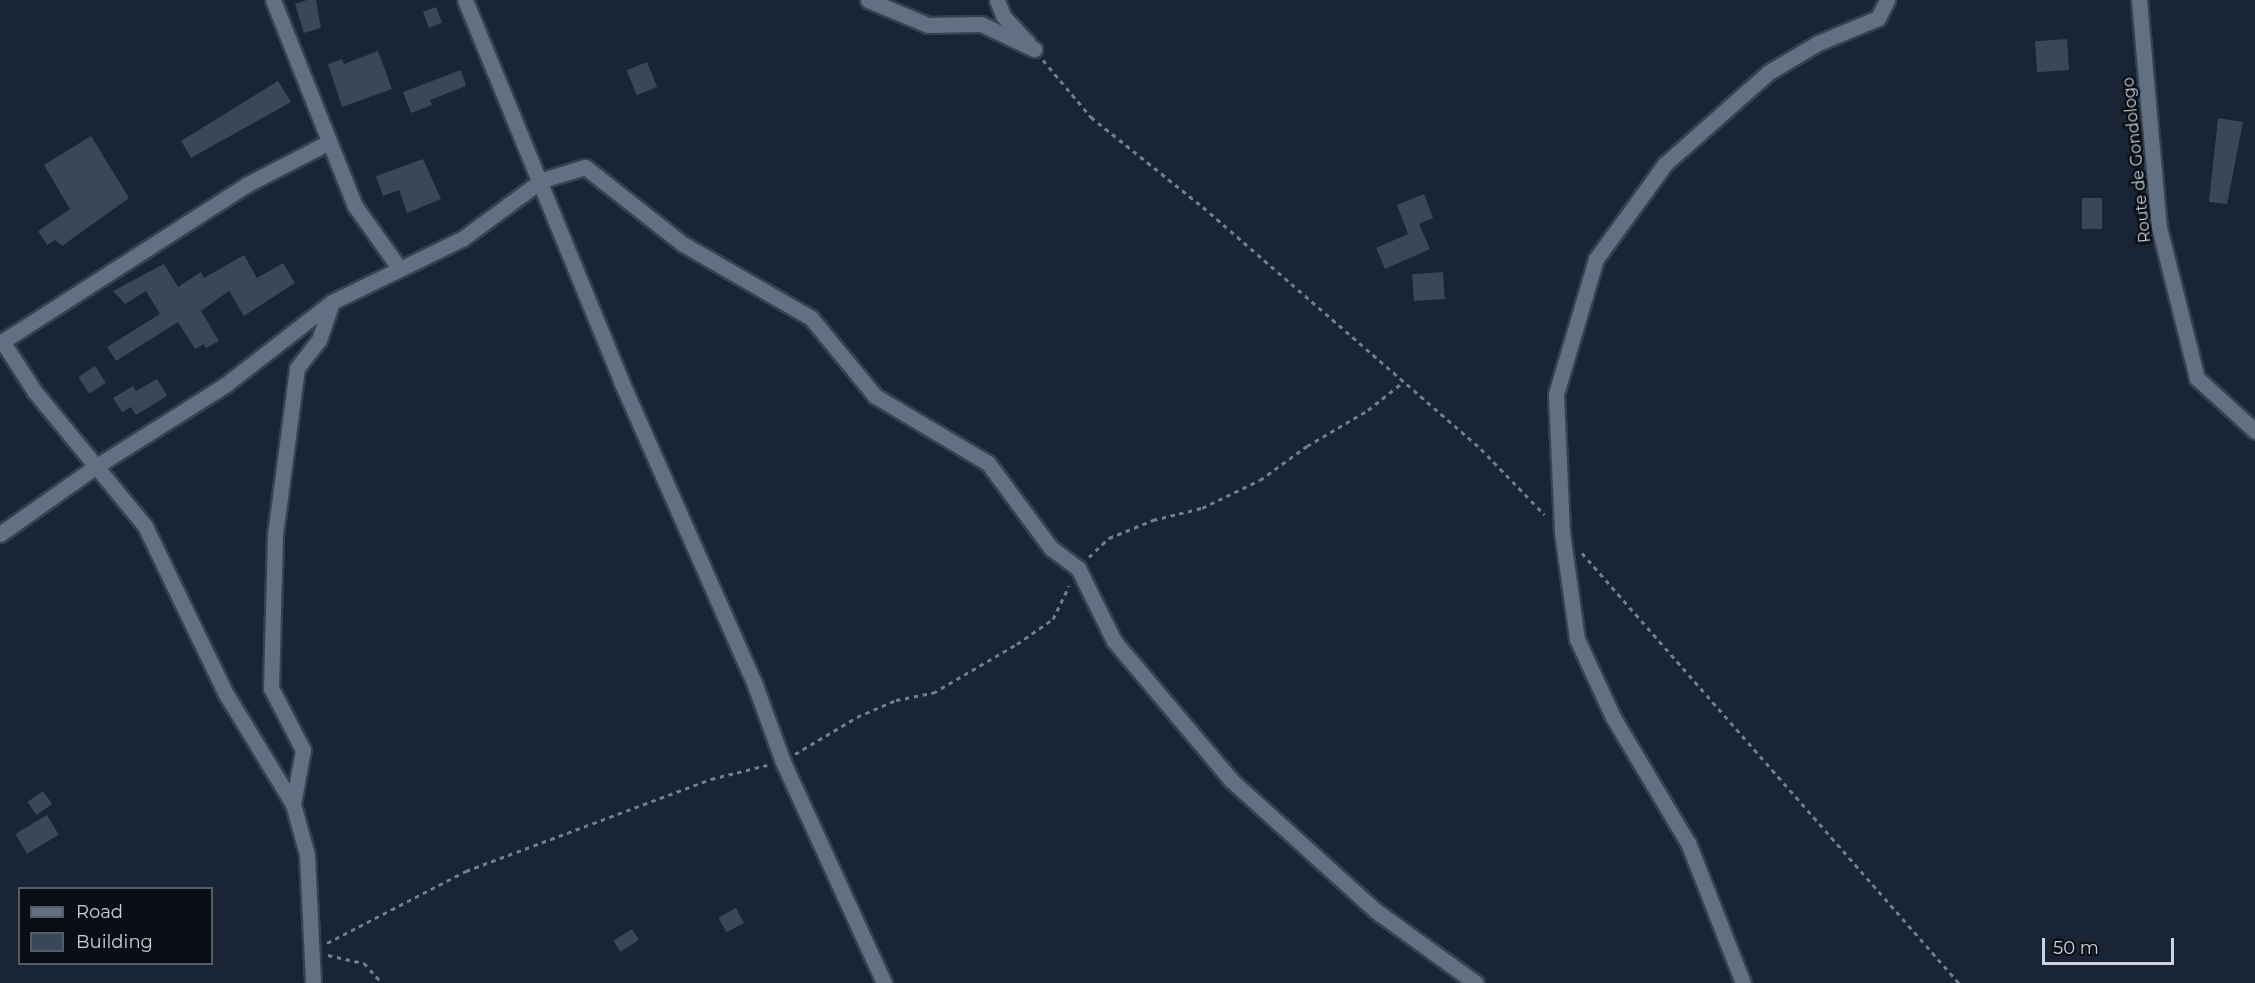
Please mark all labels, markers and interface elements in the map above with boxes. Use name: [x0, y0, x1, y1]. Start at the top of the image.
street label: Route de Gondologo: [2119, 76, 2155, 244]
legend: [18, 887, 213, 965]
text: Road: [76, 901, 123, 923]
scale bar: [2045, 926, 2177, 964]
text: Building: [76, 931, 153, 953]
text: 50 m: [2053, 937, 2099, 959]

